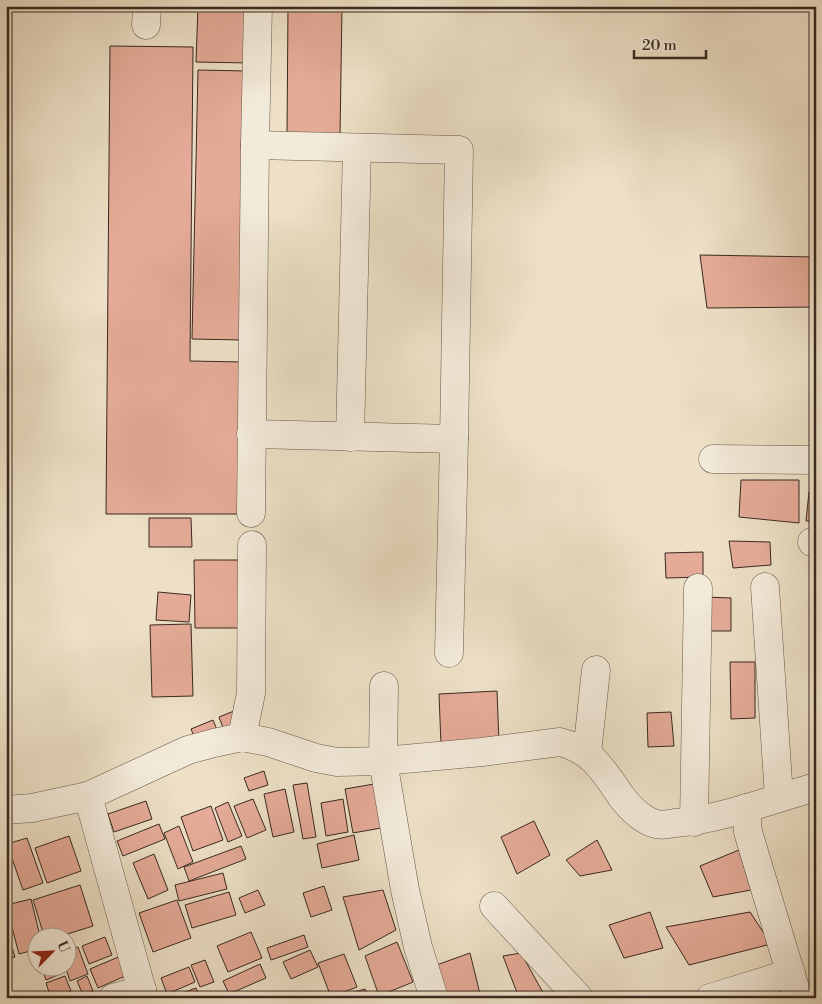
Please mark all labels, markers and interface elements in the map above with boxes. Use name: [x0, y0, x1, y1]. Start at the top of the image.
scale bar: [634, 28, 707, 60]
text: 20 m: [642, 36, 677, 55]
north arrow: [28, 926, 78, 976]
text: U: [53, 939, 73, 956]

